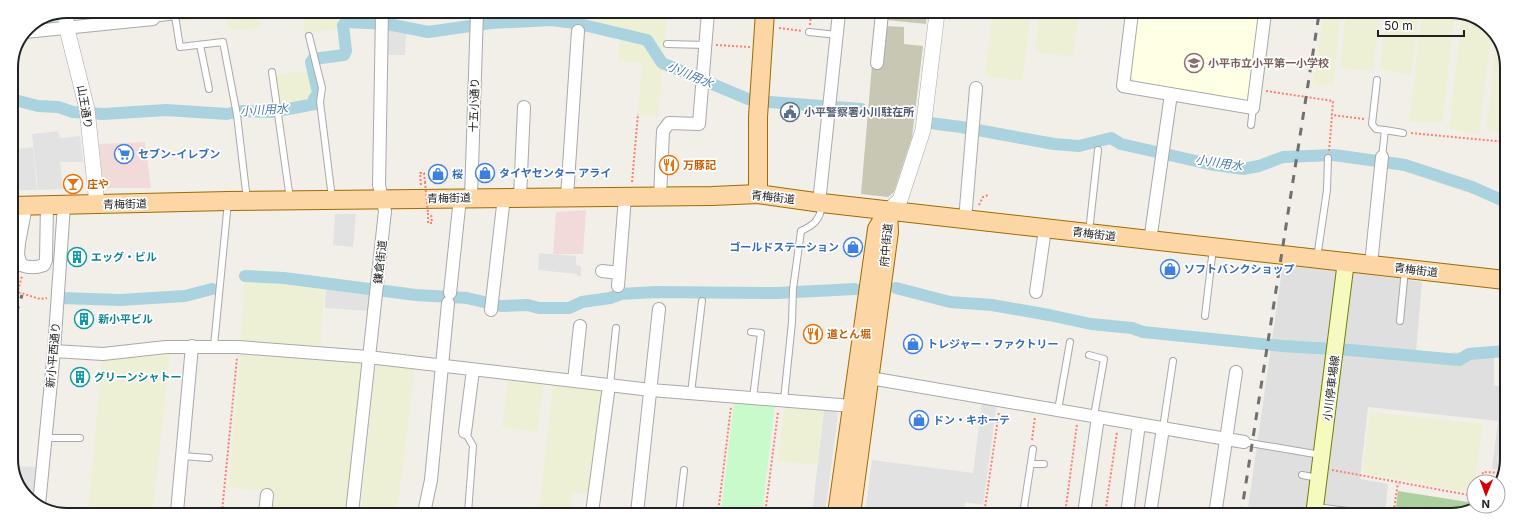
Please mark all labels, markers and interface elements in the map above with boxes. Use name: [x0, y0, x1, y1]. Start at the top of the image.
scale bar: [1378, 12, 1464, 38]
text: 50 m: [1384, 18, 1413, 33]
school or university icon: 小平市立小平第一小学校: [1183, 52, 1205, 74]
place label: 小平市立小平第一小学校: [1208, 56, 1329, 70]
water label: 小川用水: [665, 58, 717, 92]
street label: 十五小通り: [466, 77, 482, 133]
street label: 山王通り: [74, 84, 96, 130]
water label: 小川用水: [239, 100, 290, 119]
public building icon: 小平警察署小川駐在所: [779, 101, 801, 123]
place label: 小平警察署小川駐在所: [804, 105, 914, 119]
supermarket icon: セブン-イレブン: [113, 143, 135, 165]
place label: セブン-イレブン: [138, 147, 220, 161]
water label: 小川用水: [1194, 152, 1246, 174]
restaurant icon: 万豚記: [658, 154, 680, 176]
place label: 万豚記: [683, 158, 716, 172]
shop icon: タイヤセンター アライ: [474, 162, 496, 184]
shop icon: 桜: [427, 163, 449, 185]
place label: タイヤセンター アライ: [499, 166, 611, 180]
place label: 桜: [452, 167, 463, 181]
bar icon: 庄や: [62, 173, 84, 195]
place label: 庄や: [87, 177, 109, 191]
street label: 青梅街道: [750, 188, 796, 206]
street label: 青梅街道: [427, 191, 471, 205]
street label: 青梅街道: [103, 197, 147, 211]
street label: 府中街道: [877, 222, 895, 268]
street label: 青梅街道: [1071, 224, 1117, 244]
shop icon: ゴールドステーション: [842, 236, 864, 258]
street label: 鎌倉街道: [371, 239, 389, 285]
place label: ゴールドステーション: [729, 240, 839, 254]
building icon: エッグ・ビル: [66, 246, 88, 268]
place label: エッグ・ビル: [91, 250, 157, 264]
shop icon: ソフトバンクショップ: [1159, 258, 1181, 280]
street label: 青梅街道: [1393, 260, 1439, 280]
place label: ソフトバンクショップ: [1184, 262, 1295, 276]
building icon: 新小平ビル: [73, 308, 95, 330]
place label: 新小平ビル: [98, 312, 153, 326]
street label: 新小平西通り: [43, 322, 63, 388]
restaurant icon: 道とん堀: [802, 323, 824, 345]
place label: 道とん堀: [827, 327, 871, 341]
shop icon: トレジャー・ファクトリー: [902, 333, 924, 355]
place label: トレジャー・ファクトリー: [927, 337, 1058, 351]
street label: 小川停車場線: [1320, 354, 1342, 422]
building icon: グリーンシャトー: [69, 366, 91, 388]
place label: グリーンシャトー: [94, 370, 181, 384]
shop icon: ドン・キホーテ: [908, 409, 930, 431]
place label: ドン・キホーテ: [933, 413, 1010, 427]
north arrow: [1466, 474, 1506, 514]
text: N: [1482, 497, 1490, 511]

